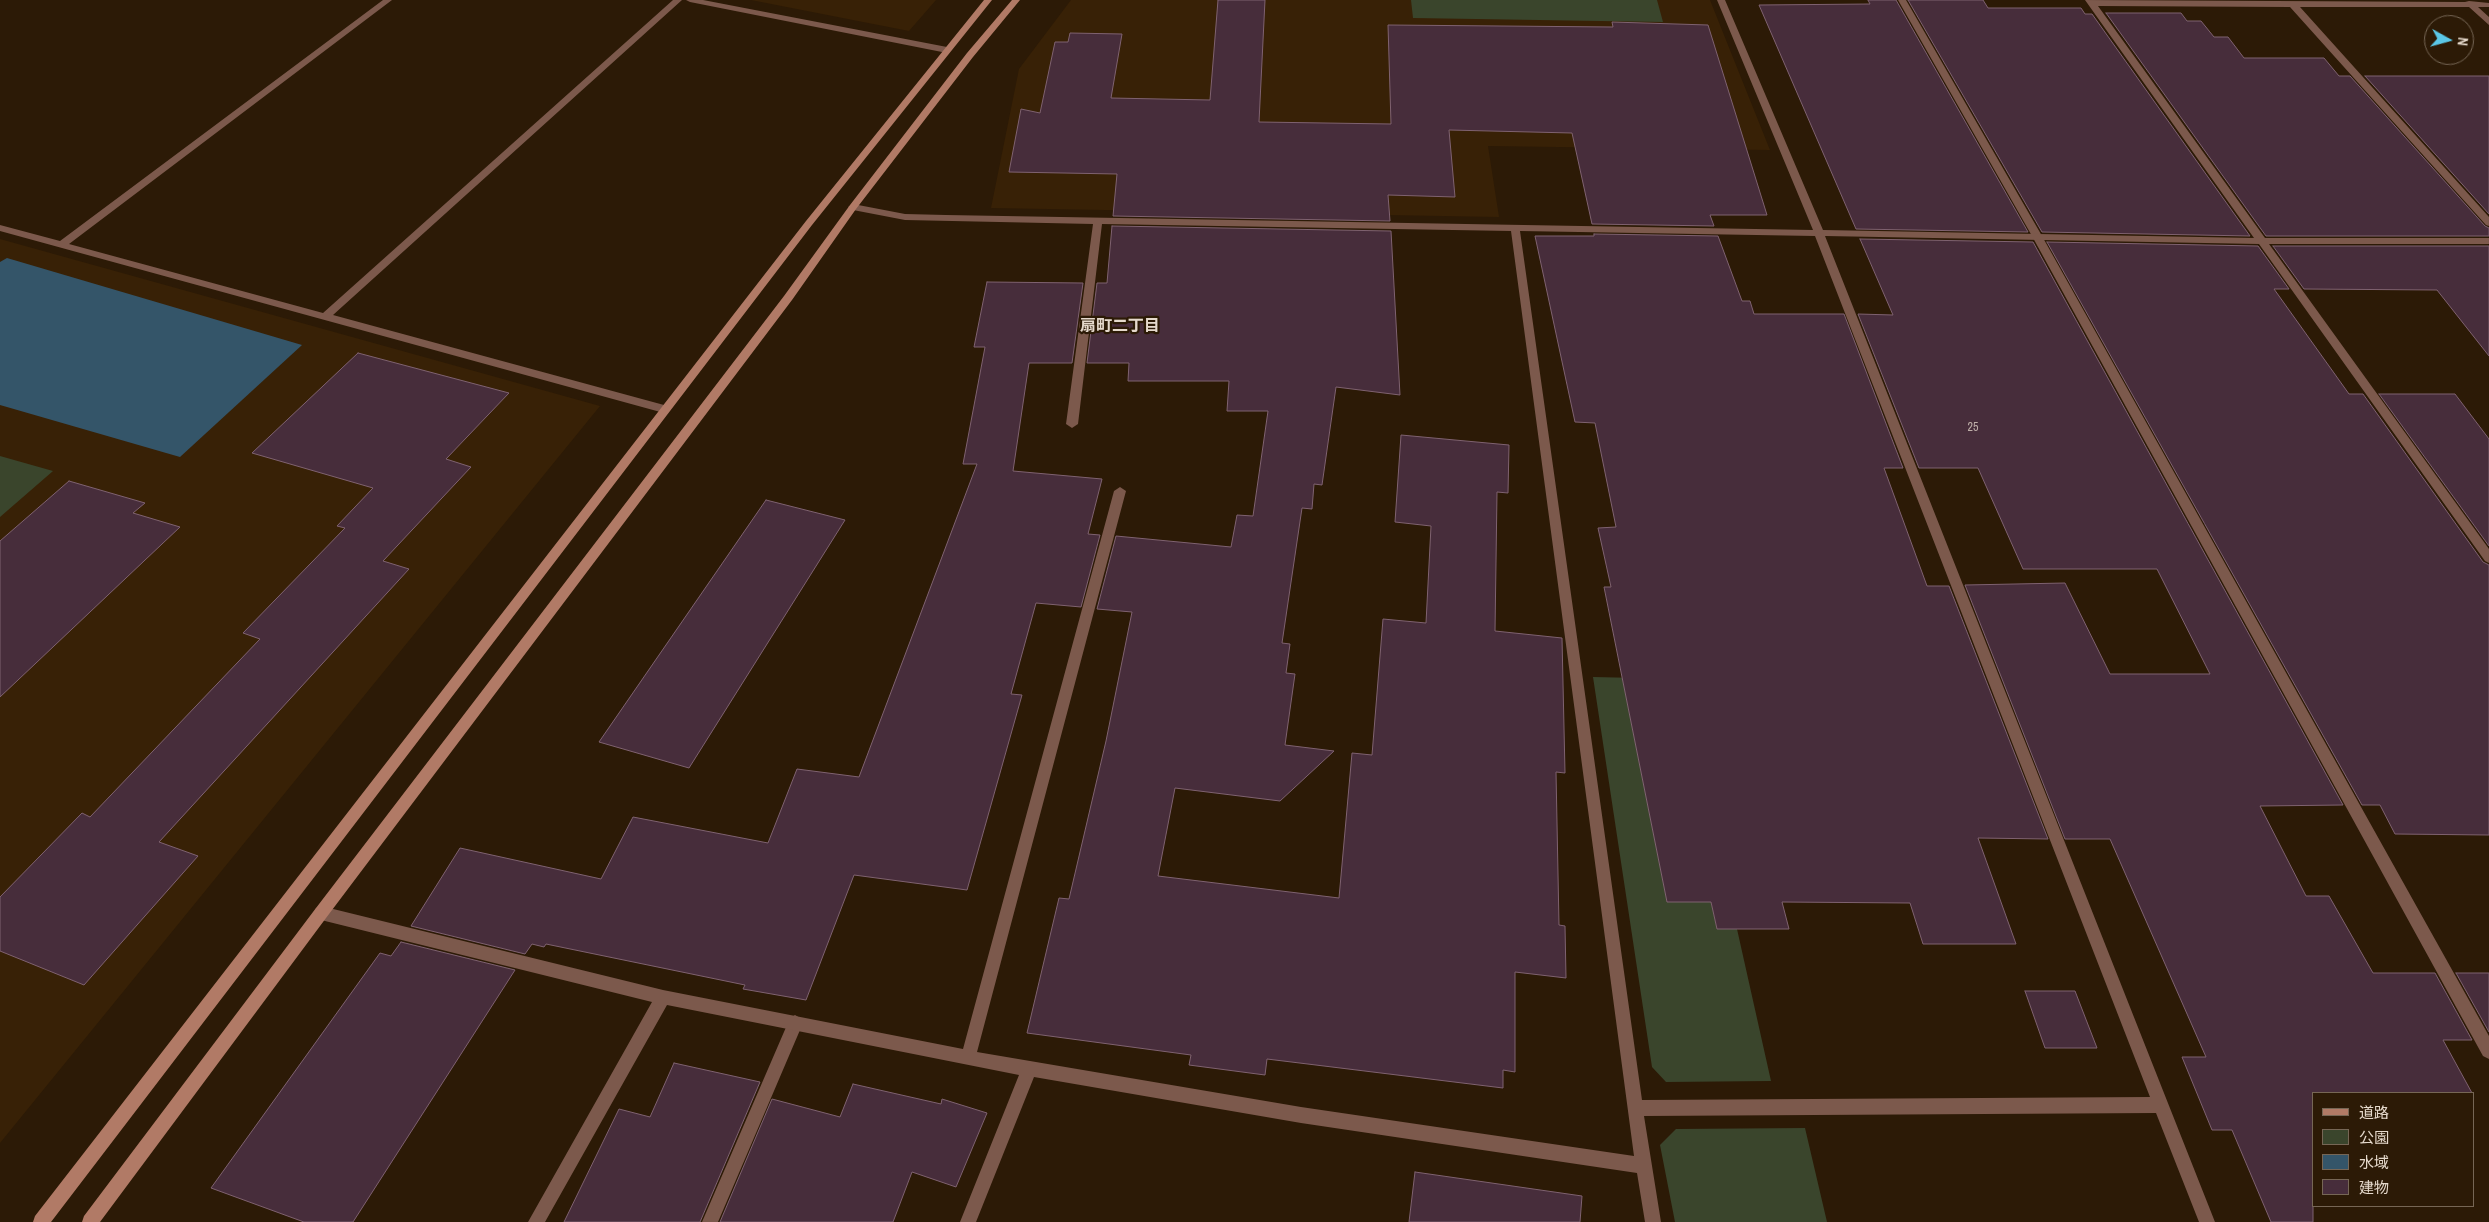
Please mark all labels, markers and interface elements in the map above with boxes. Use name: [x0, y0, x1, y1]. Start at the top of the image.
north arrow: [2424, 15, 2474, 65]
text: N: [2453, 36, 2472, 47]
district label: 扇町二丁目: [1080, 317, 1160, 337]
house number: 25: [1968, 421, 1978, 435]
legend: [2312, 1092, 2474, 1207]
text: 道路: [2359, 1102, 2389, 1123]
text: 公園: [2359, 1127, 2389, 1148]
text: 水域: [2359, 1152, 2389, 1173]
text: 建物: [2359, 1177, 2389, 1198]

